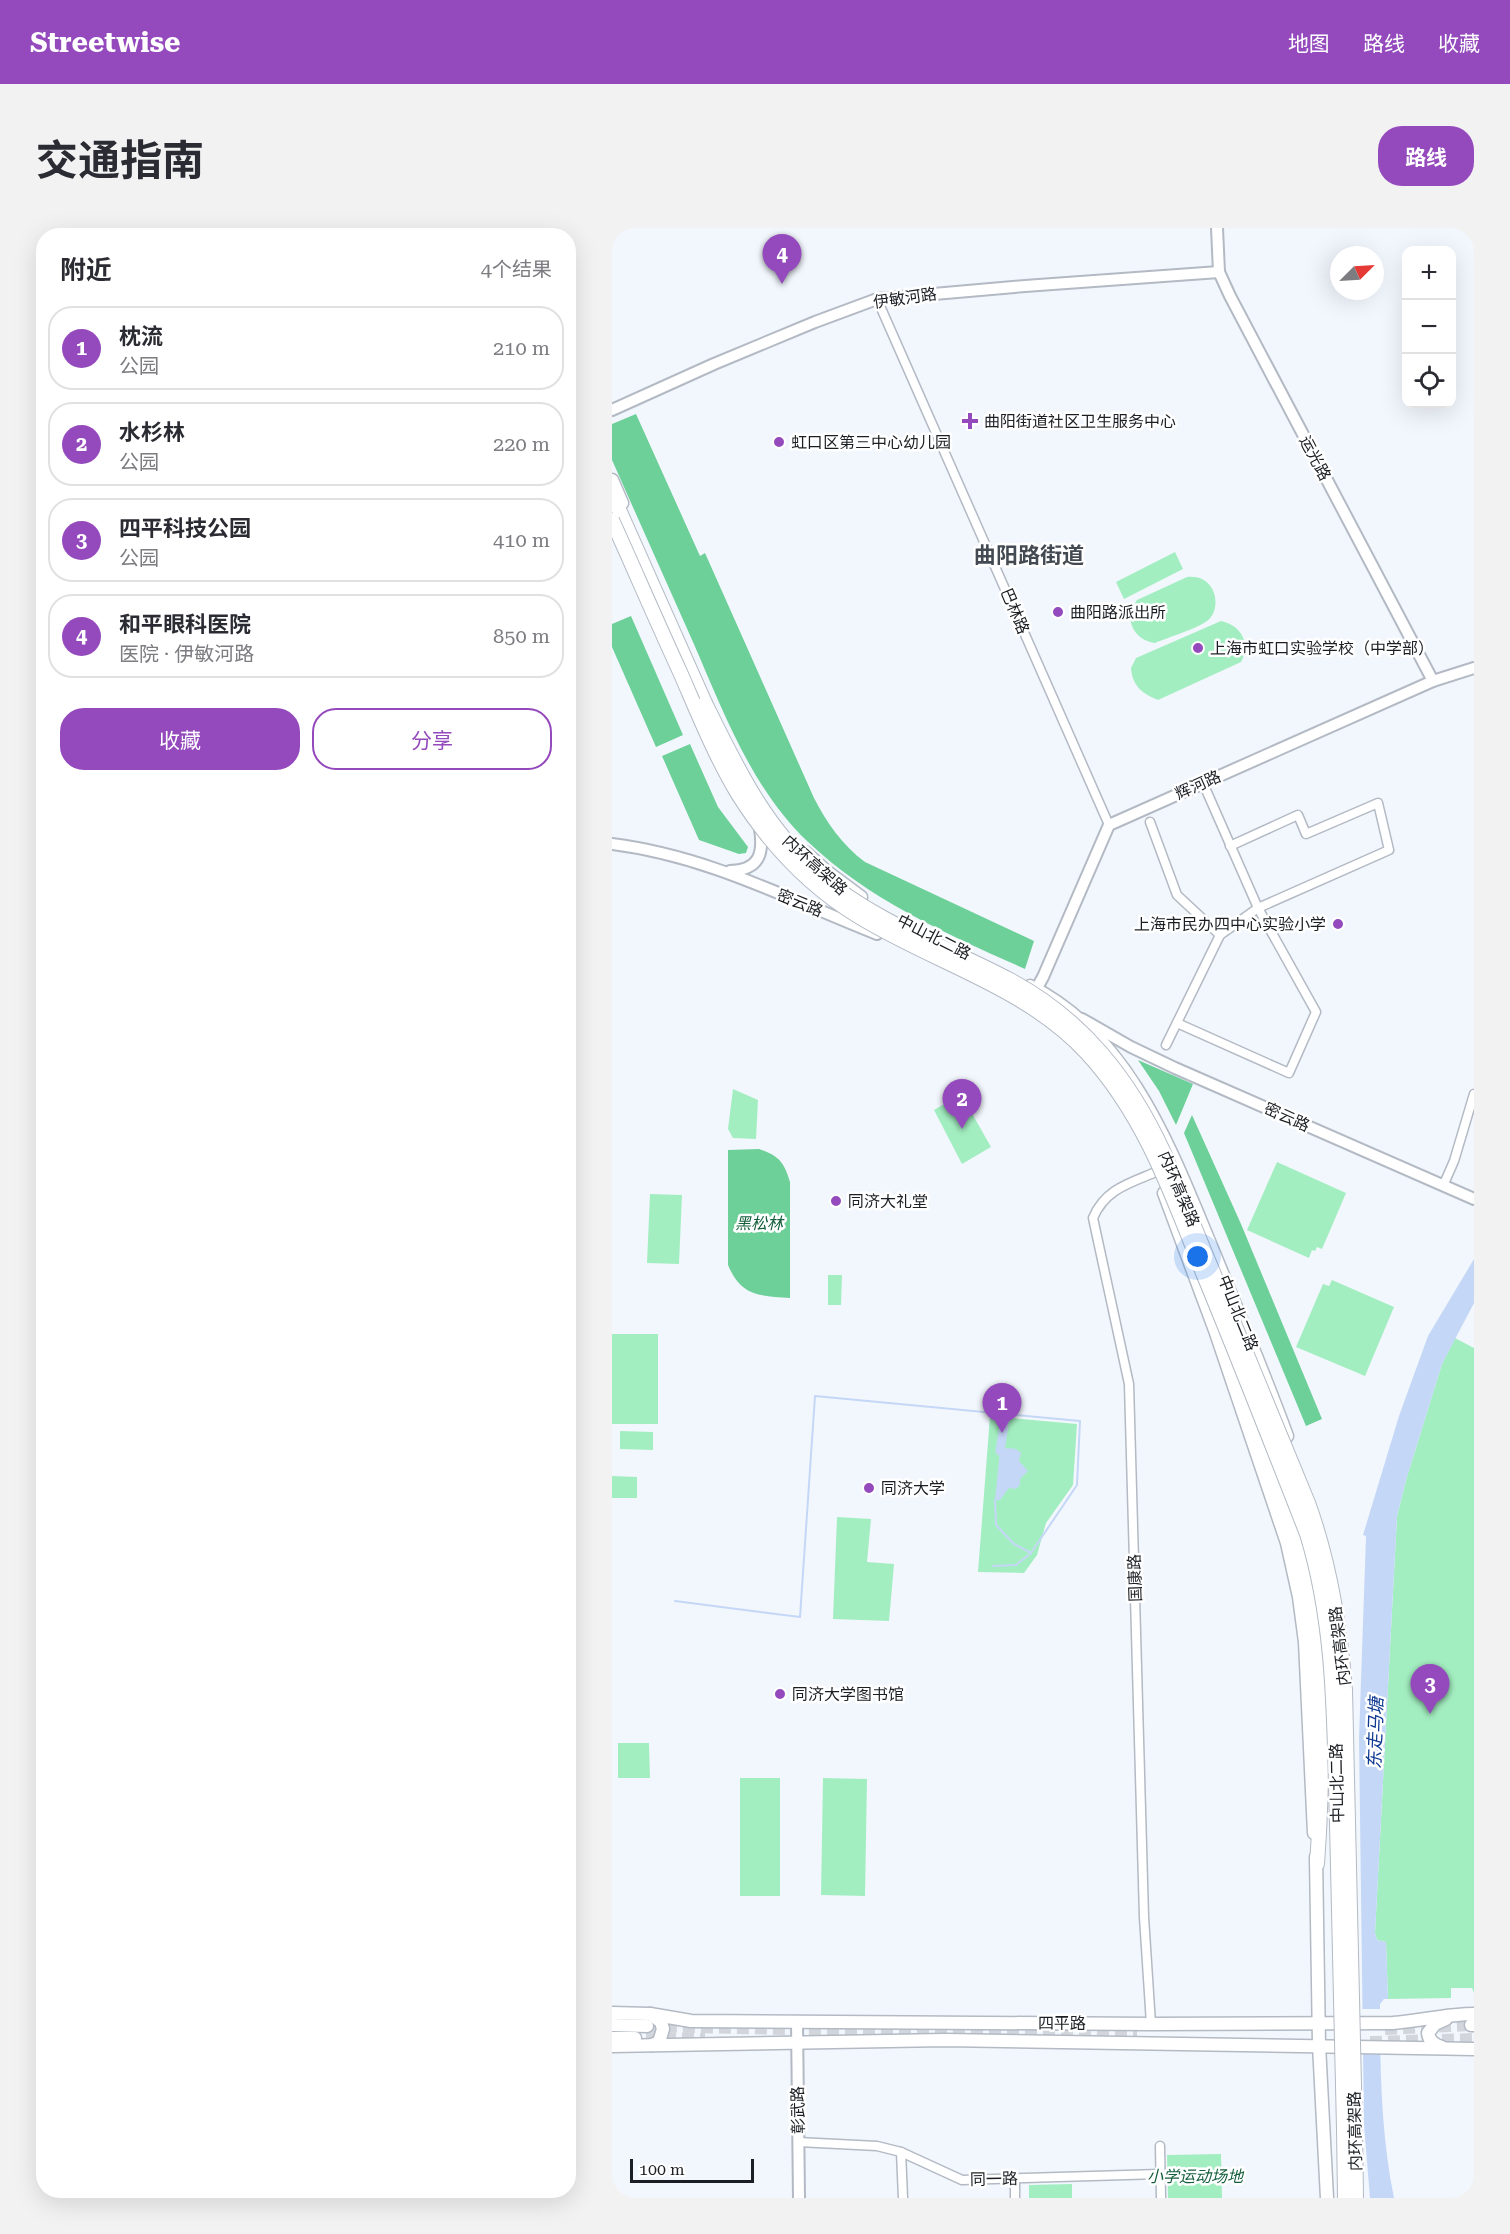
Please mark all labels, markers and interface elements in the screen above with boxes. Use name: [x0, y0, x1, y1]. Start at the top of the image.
text: Streetwise: [30, 26, 181, 59]
text: 地图: [1288, 32, 1330, 56]
text: 路线: [1363, 32, 1405, 56]
text: 收藏: [1438, 32, 1480, 56]
button: 路线: [1378, 126, 1474, 186]
text: 交通指南: [36, 136, 204, 185]
pin: 4: [762, 235, 802, 284]
north arrow: [1330, 246, 1384, 300]
map controls: [1402, 246, 1456, 408]
button: +: [1402, 246, 1456, 300]
text: 附近: [60, 255, 112, 285]
text: 4个结果: [481, 257, 552, 281]
street label: 伊敏河路: [872, 284, 938, 312]
button: −: [1402, 300, 1456, 354]
text: 枕流: [119, 324, 163, 349]
text: 1: [76, 336, 87, 360]
text: 210 m: [493, 336, 550, 360]
text: 公园: [119, 354, 159, 378]
button: locate: [1402, 354, 1456, 408]
marker: 曲阳街道社区卫生服务中心: [961, 412, 979, 430]
place label: 曲阳街道社区卫生服务中心: [984, 412, 1176, 431]
text: 水杉林: [119, 420, 185, 445]
text: 2: [76, 432, 87, 456]
text: 220 m: [493, 432, 550, 456]
street label: 运光路: [1295, 432, 1335, 484]
place label: 虹口区第三中心幼儿园: [791, 433, 951, 452]
marker: 虹口区第三中心幼儿园: [772, 435, 786, 449]
text: 公园: [119, 450, 159, 474]
text: 四平科技公园: [119, 516, 251, 541]
text: 3: [76, 528, 87, 552]
text: 410 m: [493, 528, 550, 552]
district label: 曲阳路街道: [974, 543, 1084, 568]
text: 公园: [119, 546, 159, 570]
street label: 巴林路: [997, 585, 1033, 637]
place label: 曲阳路派出所: [1070, 603, 1166, 622]
marker: 曲阳路派出所: [1051, 605, 1065, 619]
text: 和平眼科医院: [119, 612, 251, 637]
text: 4: [76, 624, 87, 648]
text: 850 m: [493, 624, 550, 648]
place label: 上海市虹口实验学校（中学部）: [1210, 639, 1434, 658]
marker: 上海市虹口实验学校（中学部）: [1191, 641, 1205, 655]
text: 医院 · 伊敏河路: [119, 642, 254, 666]
button: 收藏: [60, 708, 300, 770]
button: 分享: [312, 708, 552, 770]
street label: 辉河路: [1172, 767, 1224, 803]
street label: 内环高架路: [779, 831, 851, 899]
street label: 密云路: [774, 885, 826, 921]
street label: 中山北二路: [894, 910, 974, 964]
place label: 上海市民办四中心实验小学: [1134, 915, 1326, 934]
marker: 上海市民办四中心实验小学: [1331, 917, 1345, 931]
pin: 2: [942, 1080, 982, 1129]
street label: 密云路: [1261, 1099, 1313, 1135]
street label: 内环高架路: [1155, 1148, 1203, 1230]
place label: 同济大礼堂: [848, 1192, 928, 1211]
marker: 同济大礼堂: [829, 1194, 843, 1208]
park label: 黑松林: [735, 1214, 785, 1233]
your location: [1183, 1242, 1212, 1271]
street label: 中山北二路: [1214, 1272, 1262, 1354]
pin: 1: [982, 1384, 1022, 1433]
place label: 同济大学: [881, 1479, 945, 1498]
marker: 同济大学: [862, 1481, 876, 1495]
street label: 国康路: [1125, 1554, 1145, 1602]
street label: 内环高架路: [1326, 1605, 1354, 1687]
pin: 3: [1410, 1664, 1450, 1714]
place label: 同济大学图书馆: [792, 1685, 904, 1704]
marker: 同济大学图书馆: [773, 1687, 787, 1701]
water label: 东走马塘: [1363, 1694, 1387, 1769]
street label: 中山北二路: [1327, 1743, 1347, 1823]
street label: 四平路: [1038, 2014, 1086, 2033]
street label: 彰武路: [788, 2086, 808, 2134]
street label: 内环高架路: [1345, 2091, 1365, 2171]
scale bar: [630, 2156, 754, 2184]
text: 100 m: [639, 2160, 685, 2179]
park label: 小学运动场地: [1147, 2167, 1245, 2186]
street label: 同一路: [970, 2169, 1018, 2189]

